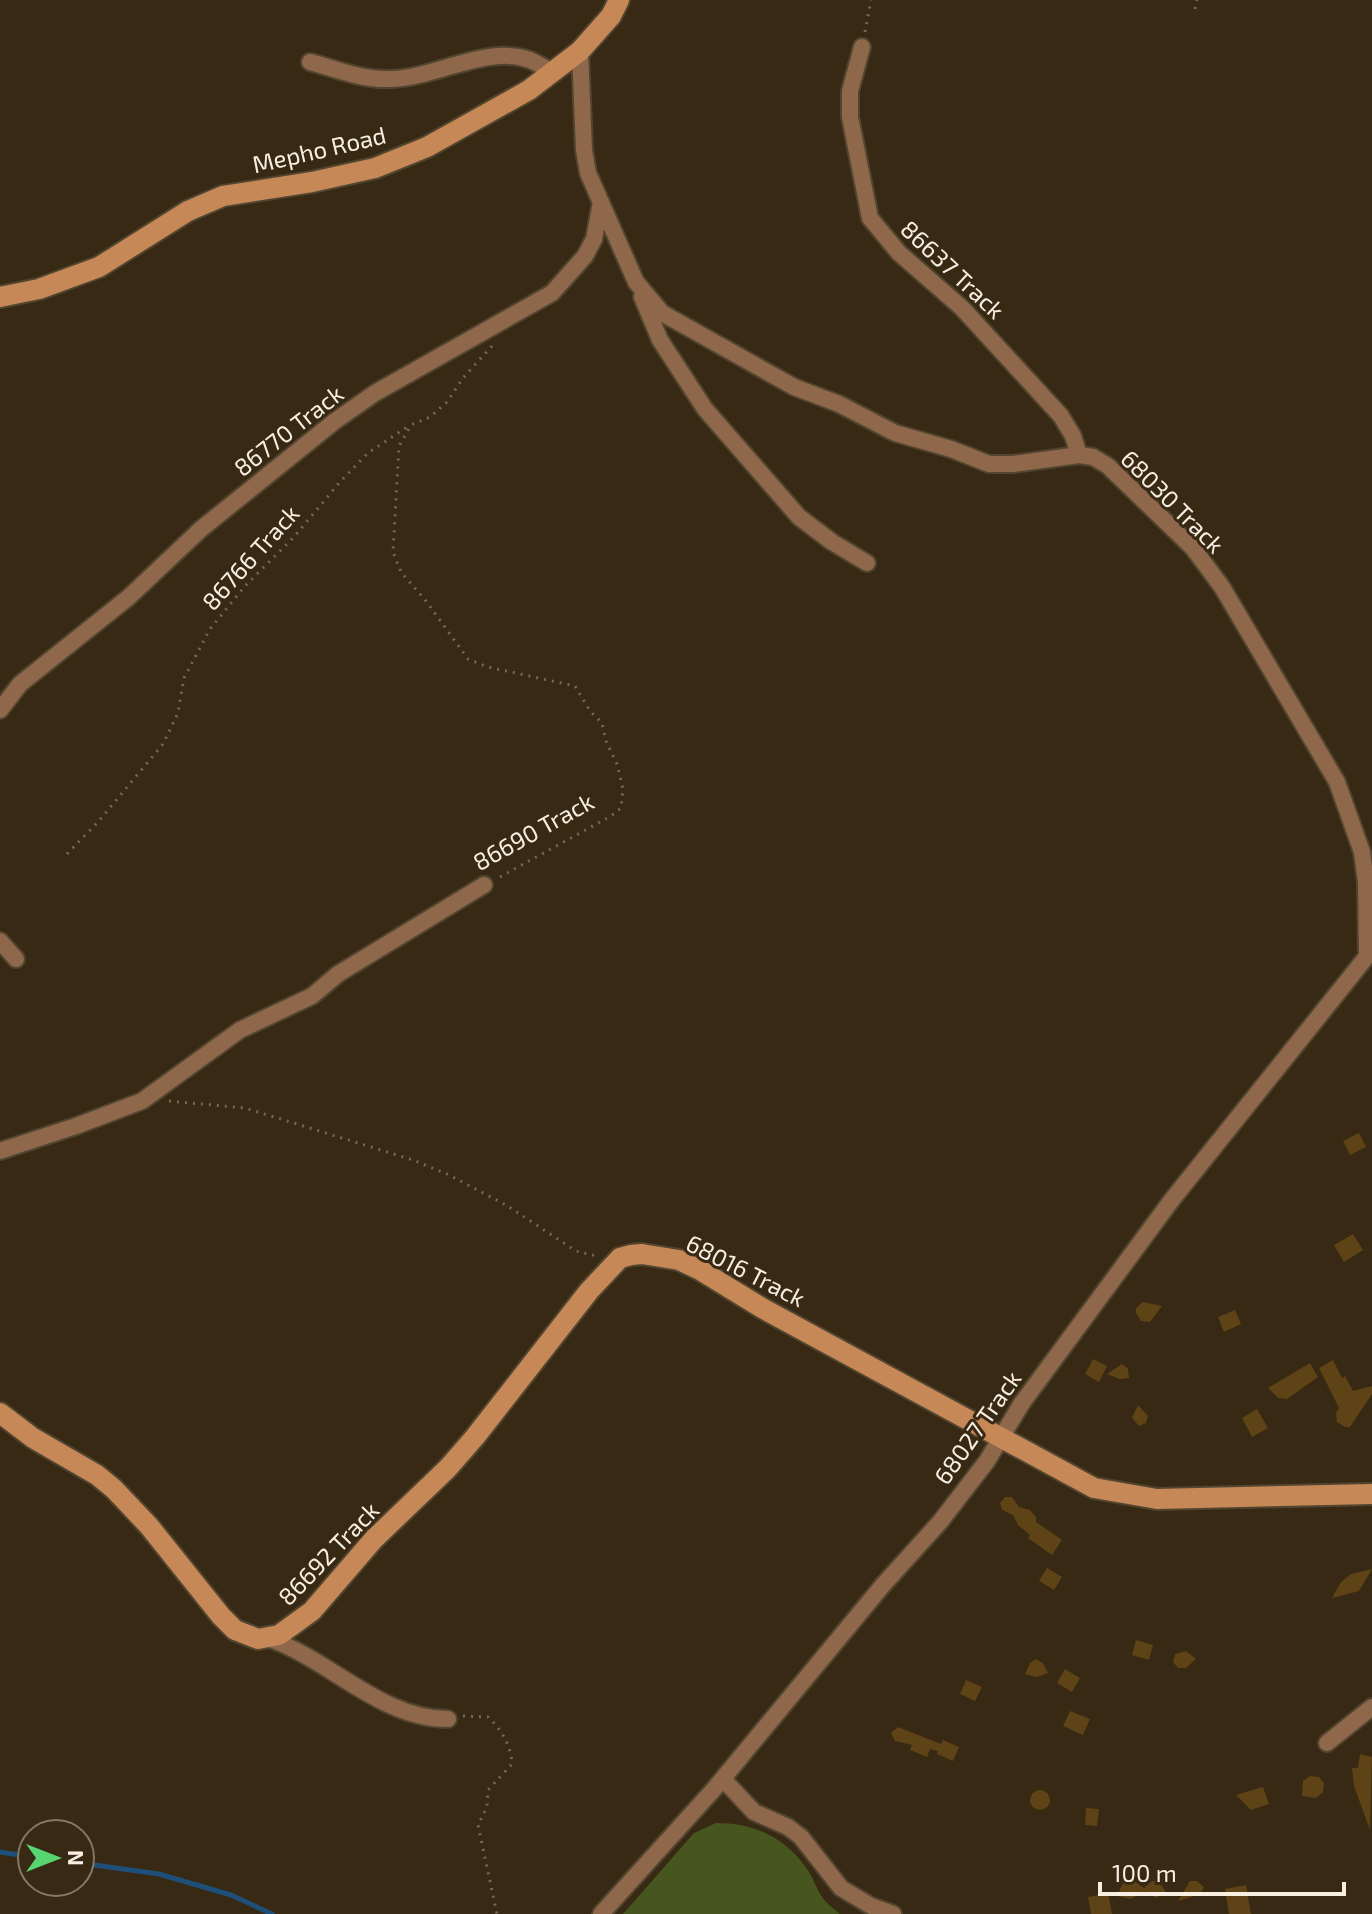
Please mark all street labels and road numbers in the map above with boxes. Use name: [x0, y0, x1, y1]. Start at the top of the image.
street label: Mepho Road: [249, 120, 389, 178]
street label: 86637 Track: [895, 214, 1011, 324]
street label: 86770 Track: [228, 378, 348, 482]
street label: 68030 Track: [1115, 443, 1231, 559]
street label: 86766 Track: [195, 499, 305, 615]
street label: 86690 Track: [468, 786, 598, 876]
street label: 68016 Track: [682, 1228, 810, 1312]
street label: 68027 Track: [927, 1365, 1027, 1489]
street label: 86692 Track: [272, 1495, 384, 1611]

